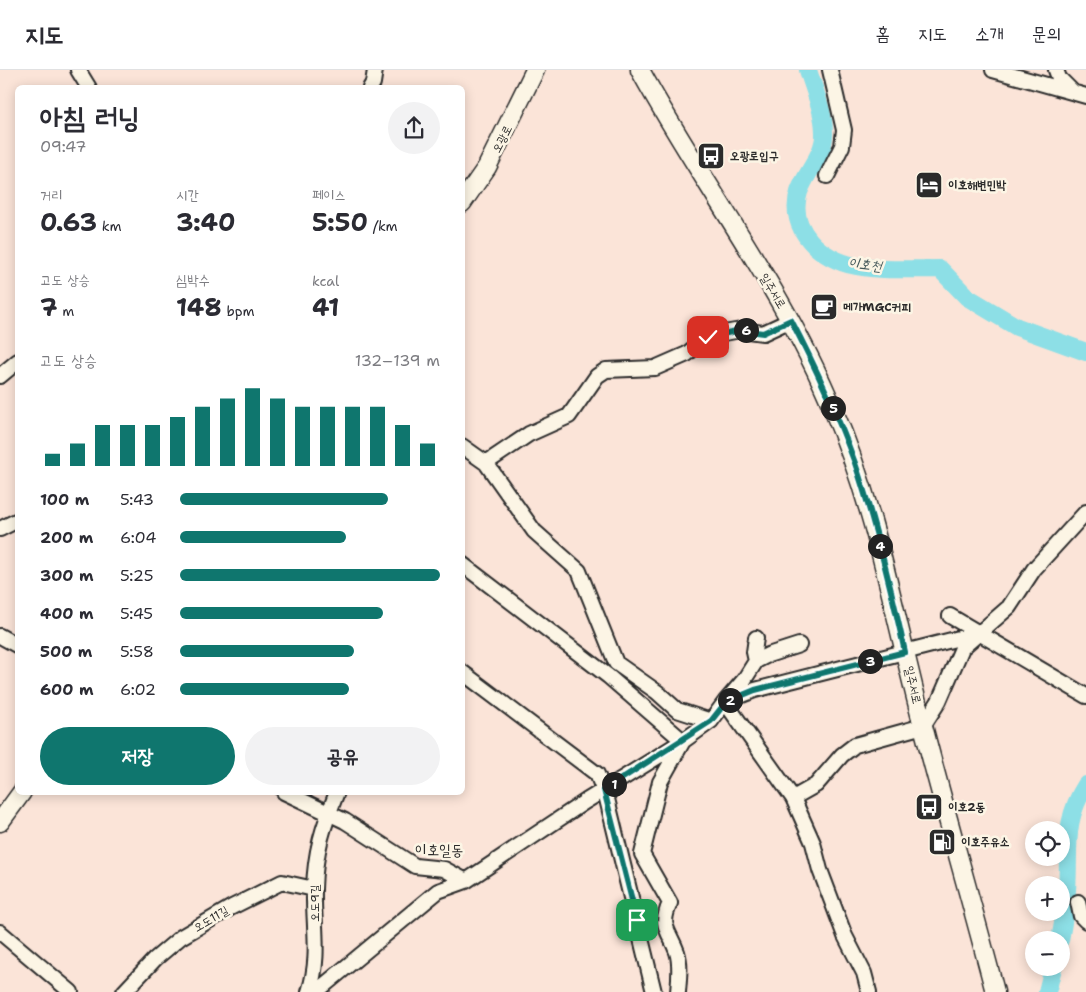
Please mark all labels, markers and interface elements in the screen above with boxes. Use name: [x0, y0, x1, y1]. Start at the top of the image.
text: 지도: [25, 19, 64, 51]
text: 홈: [876, 22, 890, 46]
text: 지도: [918, 22, 947, 46]
text: 소개: [975, 22, 1004, 46]
text: 문의: [1032, 22, 1061, 46]
text: 아침 러닝: [40, 98, 140, 136]
button: share: [388, 102, 440, 154]
street label: 오광로: [488, 122, 516, 156]
text: 09:47: [40, 136, 86, 157]
bus stop icon: 오광로입구: [696, 141, 726, 171]
place label: 오광로입구: [730, 148, 779, 164]
hotel icon: 이호해변민박: [914, 170, 944, 200]
place label: 이호해변민박: [948, 177, 1006, 193]
text: 거리: [40, 186, 63, 204]
text: 시간: [176, 186, 199, 204]
text: 페이스: [312, 186, 346, 204]
text: 0.63: [40, 205, 97, 239]
text: 3:40: [176, 205, 235, 239]
text: 5:50: [312, 205, 368, 239]
text: km: [97, 217, 122, 235]
text: /km: [368, 217, 398, 235]
water label: 이호천: [847, 253, 885, 275]
street label: 일주서로: [756, 270, 790, 312]
text: 고도 상승: [40, 271, 90, 289]
text: 심박수: [176, 271, 210, 289]
text: kcal: [312, 272, 339, 290]
text: 7: [40, 290, 58, 324]
text: 148: [176, 290, 222, 324]
text: 41: [312, 290, 339, 324]
cafe icon: 메가MGC커피: [809, 292, 839, 322]
place label: 메가MGC커피: [843, 299, 911, 315]
text: m: [58, 302, 74, 320]
text: bpm: [222, 302, 255, 320]
pin: [687, 316, 729, 358]
pin: 6: [734, 318, 758, 342]
text: 6: [742, 321, 751, 339]
icon: check: [694, 323, 722, 351]
text: 고도 상승: [40, 350, 97, 371]
text: 132–139 m: [355, 350, 440, 371]
pin: 5: [820, 396, 846, 420]
text: 5: [829, 399, 838, 417]
text: 100 m: [40, 489, 89, 510]
text: 5:43: [120, 489, 154, 510]
text: 200 m: [40, 527, 93, 548]
text: 6:04: [120, 527, 156, 548]
pin: 4: [868, 534, 892, 558]
text: 4: [876, 537, 885, 555]
text: 300 m: [40, 565, 94, 586]
text: 5:25: [120, 565, 153, 586]
text: 400 m: [40, 603, 94, 624]
text: 5:45: [120, 603, 153, 624]
text: 500 m: [40, 641, 92, 662]
text: 5:58: [120, 641, 154, 662]
pin: 3: [858, 648, 882, 674]
text: 3: [866, 652, 875, 670]
street label: 일주서로: [901, 664, 925, 706]
text: 600 m: [40, 679, 94, 700]
text: 6:02: [120, 679, 156, 700]
pin: 2: [718, 688, 742, 712]
text: 2: [726, 691, 735, 709]
button: 저장: [40, 727, 235, 785]
button: 공유: [245, 727, 440, 785]
pin: 1: [602, 772, 626, 796]
text: 1: [611, 775, 618, 793]
bus stop icon: 이호2동: [914, 792, 944, 822]
place label: 이호2동: [948, 799, 985, 815]
map controls: [1025, 821, 1070, 976]
button: locate: [1025, 821, 1070, 866]
fuel station icon: 이호주유소: [927, 827, 957, 857]
place label: 이호주유소: [961, 834, 1010, 850]
district label: 이호일동: [415, 840, 463, 860]
button: +: [1025, 876, 1070, 921]
street label: 오도9길: [307, 884, 323, 922]
pin: [616, 899, 658, 941]
street label: 오도11길: [190, 902, 232, 936]
icon: arrive: [623, 906, 651, 934]
button: −: [1025, 931, 1070, 976]

